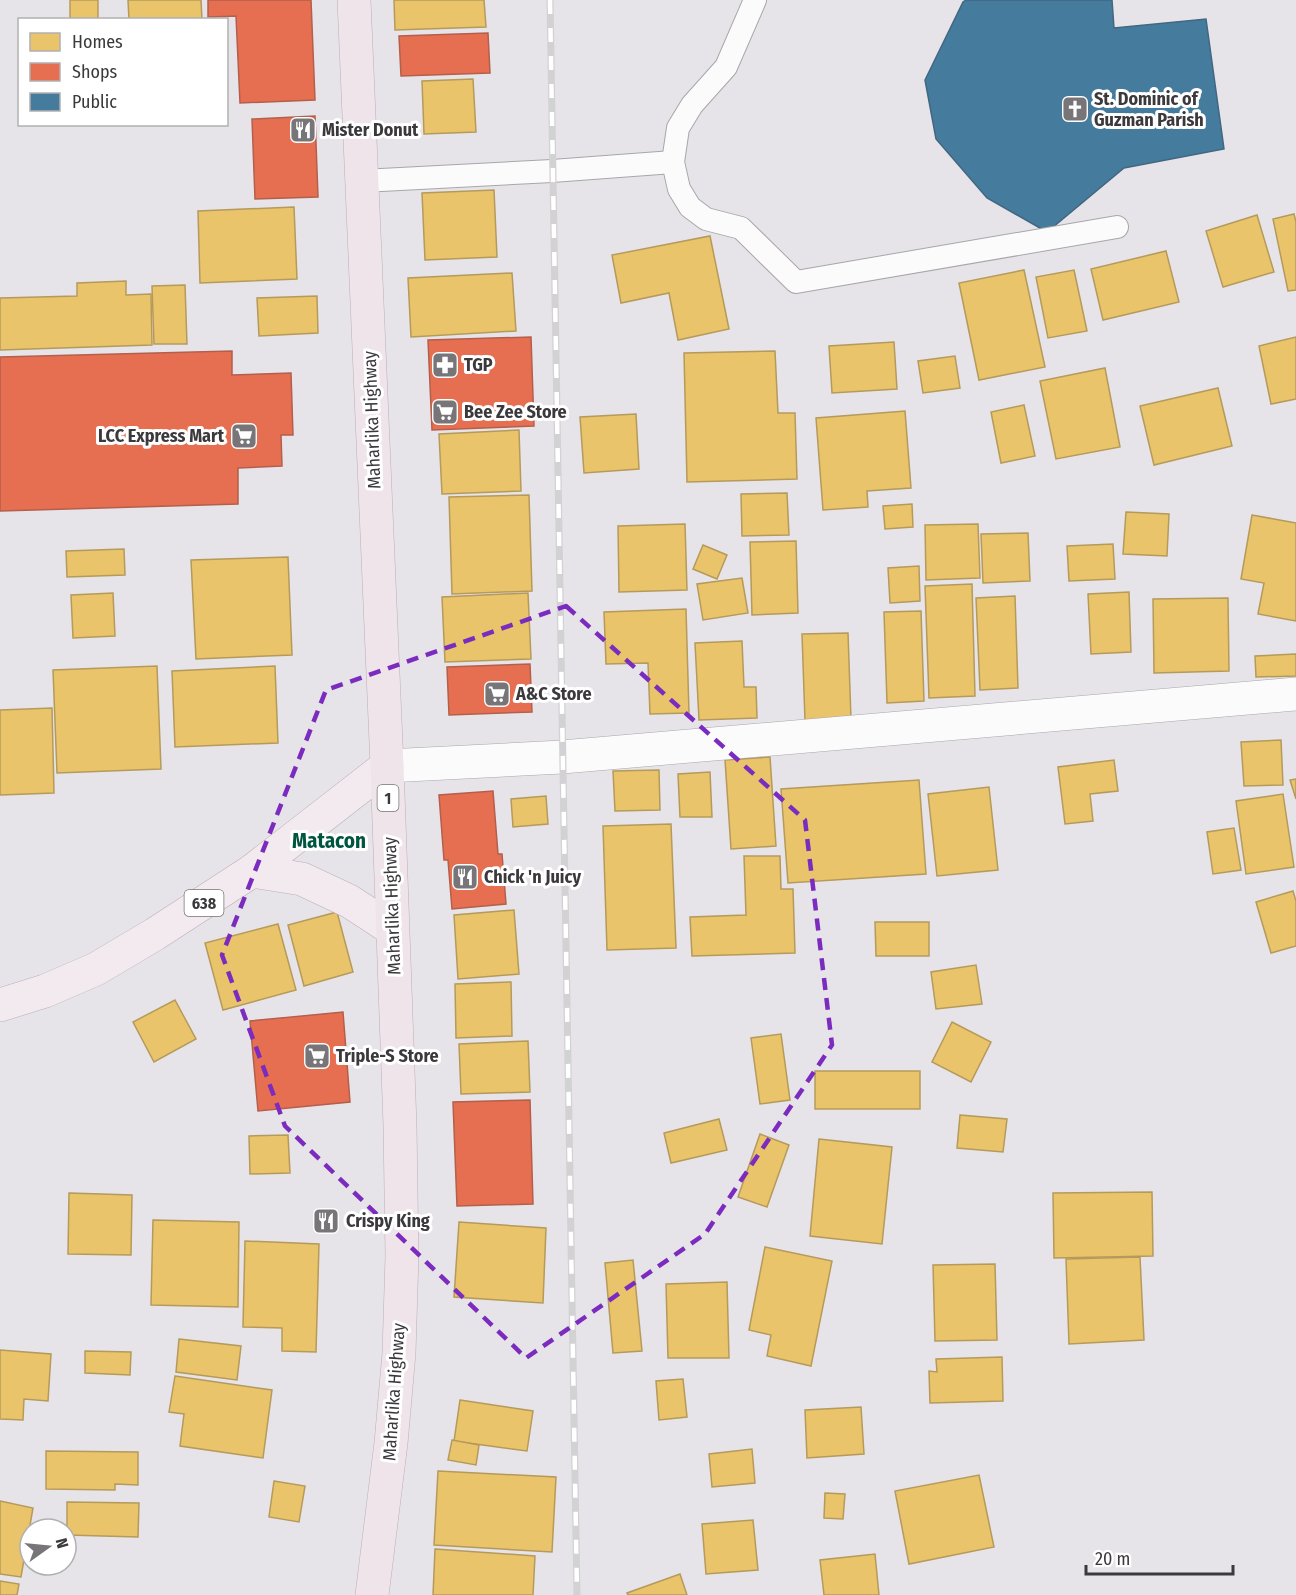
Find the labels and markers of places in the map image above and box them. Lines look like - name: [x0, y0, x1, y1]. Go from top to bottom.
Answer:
- place label: St. Dominic of Guzman Parish: [1094, 88, 1204, 131]
- church icon: St. Dominic of Guzman Parish: [1060, 94, 1090, 124]
- restaurant icon: Mister Donut: [288, 115, 318, 145]
- place label: Mister Donut: [322, 119, 419, 141]
- pharmacy icon: TGP: [430, 350, 460, 380]
- place label: TGP: [464, 354, 493, 376]
- supermarket icon: Bee Zee Store: [430, 397, 460, 427]
- place label: Bee Zee Store: [464, 401, 567, 423]
- supermarket icon: LCC Express Mart: [229, 421, 259, 451]
- place label: LCC Express Mart: [98, 425, 225, 447]
- supermarket icon: A&C Store: [482, 679, 512, 709]
- place label: A&C Store: [515, 683, 592, 705]
- restaurant icon: Chick 'n Juicy: [450, 862, 480, 892]
- place label: Chick 'n Juicy: [484, 866, 581, 888]
- supermarket icon: Triple-S Store: [302, 1041, 332, 1071]
- place label: Triple-S Store: [336, 1045, 439, 1067]
- restaurant icon: Crispy King: [311, 1206, 341, 1236]
- place label: Crispy King: [346, 1210, 430, 1232]

